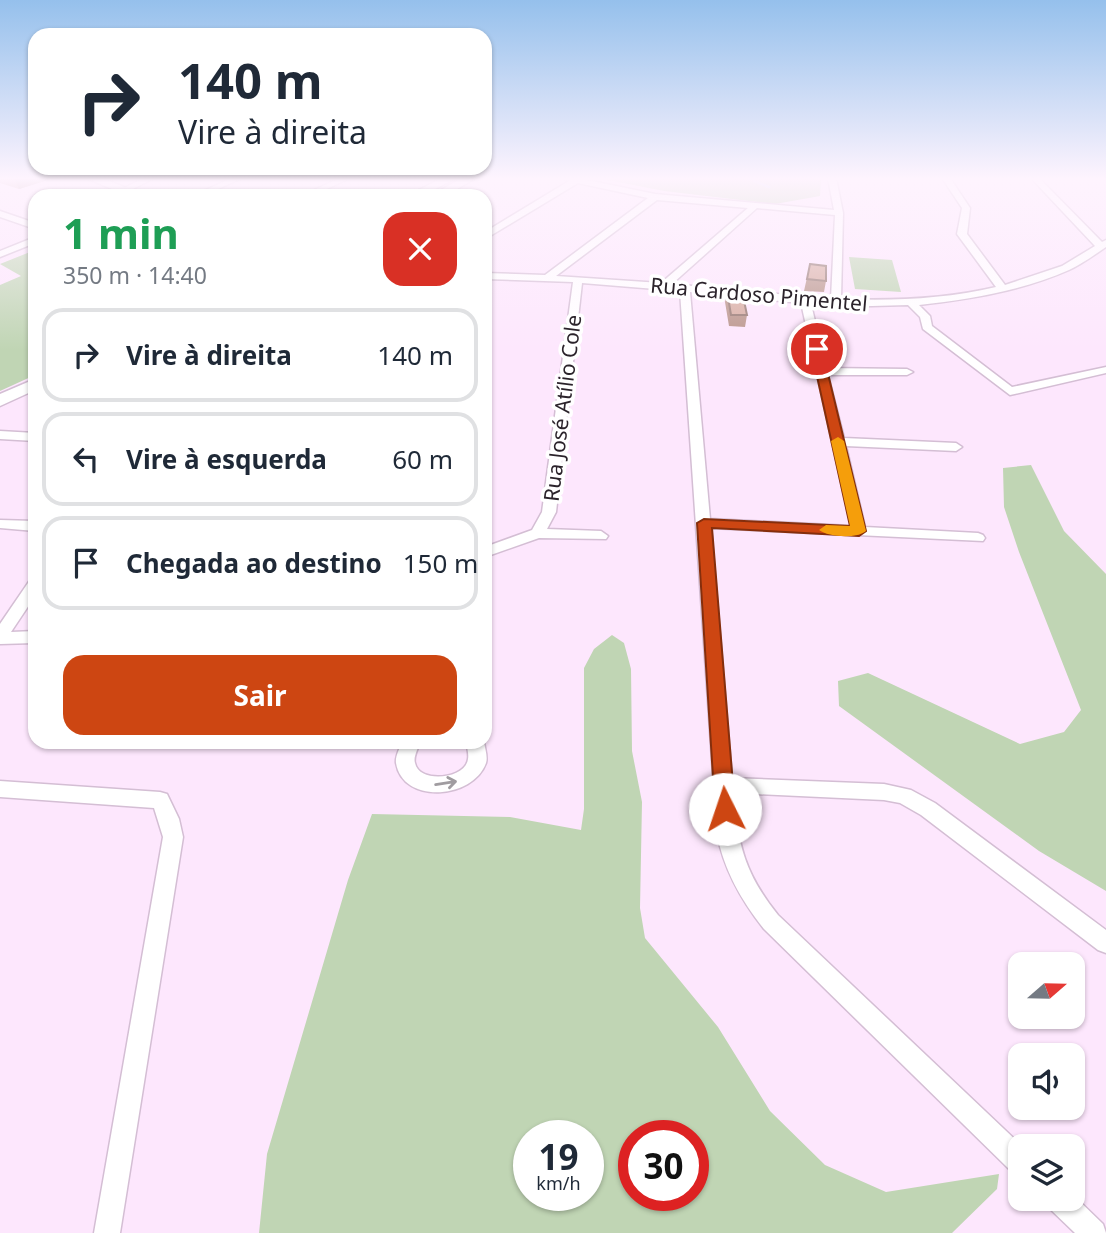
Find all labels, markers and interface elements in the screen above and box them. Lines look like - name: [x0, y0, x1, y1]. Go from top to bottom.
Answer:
- text: 140 m: [178, 47, 323, 113]
- icon: right: [63, 56, 154, 147]
- text: Vire à direita: [178, 110, 367, 153]
- text: 1 min: [63, 204, 179, 261]
- button: close: [383, 212, 457, 286]
- text: 350 m · 14:40: [63, 259, 207, 291]
- street label: Rua Cardoso Pimentel: [649, 271, 869, 317]
- street label: Rua José Atílio Cole: [537, 313, 587, 503]
- pin: [787, 319, 847, 379]
- icon: arrive: [798, 330, 836, 368]
- icon: right: [67, 336, 105, 374]
- text: Vire à direita: [126, 337, 292, 373]
- text: 140 m: [377, 337, 453, 373]
- icon: left: [67, 440, 105, 478]
- text: Vire à esquerda: [126, 441, 327, 477]
- text: 60 m: [392, 441, 453, 477]
- icon: arrive: [67, 544, 105, 582]
- text: Chegada ao destino: [126, 545, 382, 581]
- text: 150 m: [403, 545, 478, 581]
- button: Sair: [63, 655, 457, 735]
- position arrow: [688, 772, 762, 846]
- one-way arrow: [434, 776, 457, 789]
- north arrow: [1008, 952, 1085, 1029]
- map controls: [1008, 952, 1085, 1211]
- button: sound: [1008, 1043, 1085, 1120]
- speed limit sign: 30: [618, 1120, 709, 1211]
- text: 19: [538, 1133, 579, 1180]
- button: layers: [1008, 1134, 1085, 1211]
- text: km/h: [536, 1171, 581, 1195]

